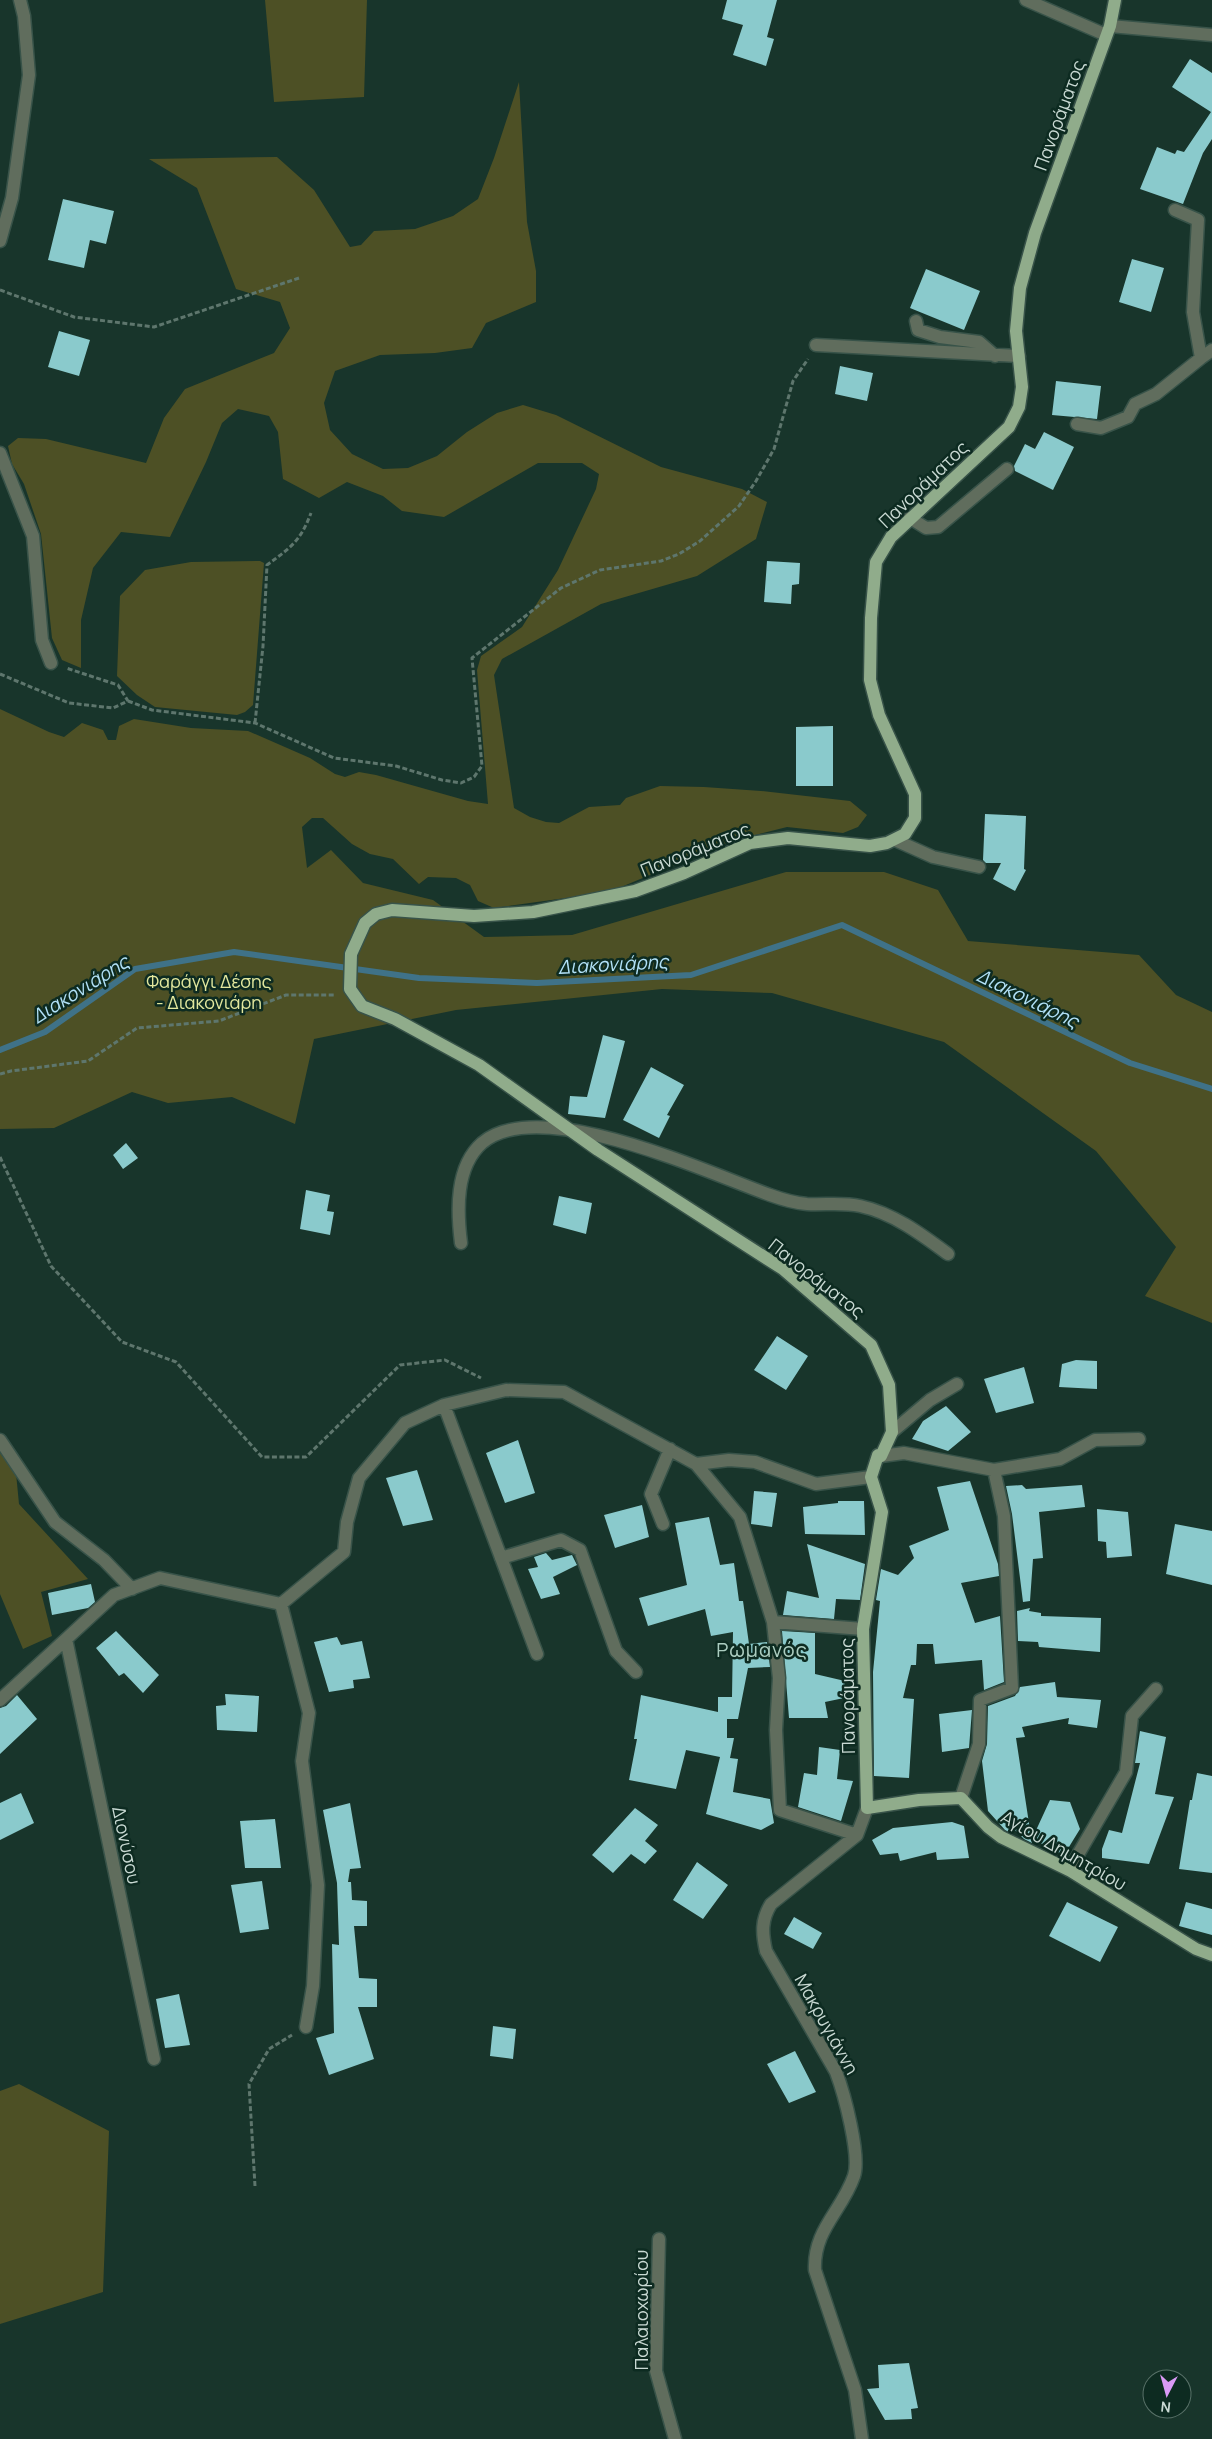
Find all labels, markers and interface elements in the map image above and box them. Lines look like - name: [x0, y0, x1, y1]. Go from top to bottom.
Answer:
- street label: Πανοράματος: [1028, 56, 1090, 174]
- street label: Πανοράματος: [873, 435, 973, 533]
- street label: Πανοράματος: [637, 816, 753, 882]
- water label: Διακονιάρης: [26, 948, 135, 1029]
- water label: Διακονιάρης: [557, 948, 670, 980]
- water label: Διακονιάρης: [973, 962, 1085, 1035]
- park label: Φαράγγι Δέσης - Διακονιάρη: [146, 969, 272, 1014]
- street label: Πανοράματος: [764, 1233, 870, 1323]
- district label: Ρωμανός: [716, 1636, 808, 1663]
- street label: Πανοράματος: [834, 1638, 860, 1754]
- street label: Διονύσου: [107, 1804, 147, 1886]
- street label: Αγίου Δημητρίου: [997, 1804, 1131, 1896]
- street label: Μακρυγιάννη: [790, 1970, 864, 2078]
- street label: Παλαιοχωρίου: [629, 2250, 653, 2370]
- north arrow: [1142, 2369, 1192, 2419]
- text: N: [1160, 2397, 1172, 2417]

